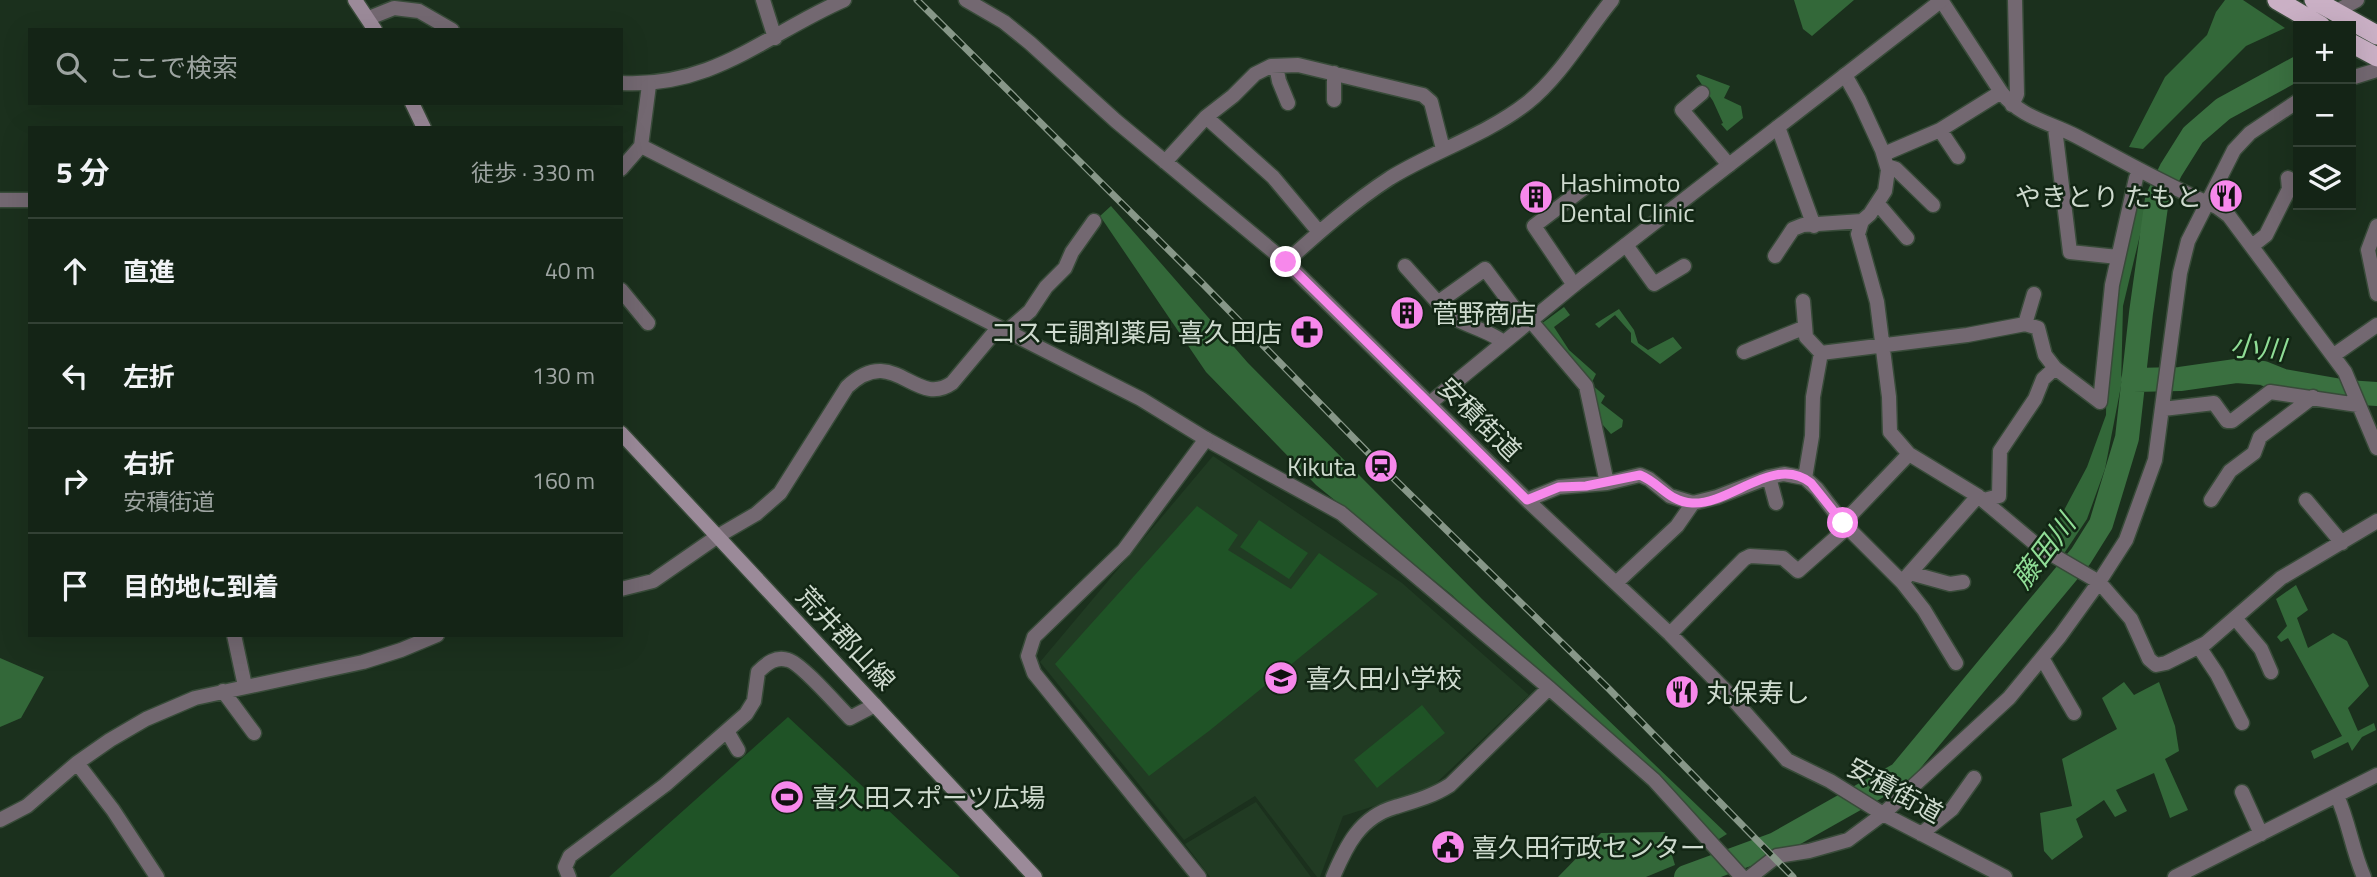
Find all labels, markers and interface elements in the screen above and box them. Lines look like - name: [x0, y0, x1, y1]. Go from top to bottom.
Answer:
- map controls: [2293, 21, 2356, 210]
- button: +: [2293, 21, 2356, 84]
- search box: [28, 28, 623, 105]
- icon: search: [52, 48, 90, 86]
- text: ここで検索: [108, 48, 238, 87]
- button: −: [2293, 84, 2356, 147]
- button: layers: [2293, 147, 2356, 210]
- text: 5 分: [56, 149, 109, 195]
- text: 徒歩 · 330 m: [471, 155, 595, 190]
- place label: Hashimoto Dental Clinic: [1560, 163, 1695, 232]
- place label: やきとり たもと: [2015, 177, 2202, 216]
- restaurant icon: やきとり たもと: [2207, 177, 2245, 215]
- building icon: Hashimoto Dental Clinic: [1517, 178, 1555, 216]
- route end: [1270, 246, 1301, 277]
- icon: ahead: [56, 252, 94, 290]
- text: 直進: [123, 252, 175, 291]
- text: 40 m: [545, 253, 595, 288]
- building icon: 菅野商店: [1388, 294, 1426, 332]
- place label: 菅野商店: [1432, 294, 1536, 333]
- place label: コスモ調剤薬局 喜久田店: [990, 313, 1282, 352]
- pharmacy icon: コスモ調剤薬局 喜久田店: [1288, 313, 1326, 351]
- water label: 小川: [2228, 323, 2291, 371]
- icon: left: [56, 357, 94, 395]
- text: 左折: [123, 357, 175, 396]
- text: 130 m: [532, 358, 595, 393]
- street label: 安積街道: [1429, 368, 1531, 470]
- text: 右折: [123, 444, 175, 483]
- place label: Kikuta: [1287, 447, 1356, 486]
- station icon: Kikuta: [1362, 447, 1400, 485]
- icon: right: [56, 462, 94, 500]
- text: 160 m: [532, 463, 595, 498]
- text: 安積街道: [123, 484, 215, 519]
- water label: 藤田川: [2001, 502, 2087, 597]
- route start: [1827, 507, 1858, 538]
- icon: arrive: [56, 567, 94, 605]
- text: 目的地に到着: [123, 567, 279, 606]
- street label: 荒井郡山線: [787, 577, 905, 699]
- school or university icon: 喜久田小学校: [1262, 659, 1300, 697]
- place label: 喜久田小学校: [1306, 659, 1462, 698]
- restaurant icon: 丸保寿し: [1663, 673, 1701, 711]
- place label: 丸保寿し: [1706, 673, 1810, 712]
- street label: 安積街道: [1840, 748, 1950, 832]
- sports icon: 喜久田スポーツ広場: [768, 778, 806, 816]
- place label: 喜久田スポーツ広場: [812, 778, 1045, 817]
- public building icon: 喜久田行政センター: [1429, 828, 1467, 866]
- place label: 喜久田行政センター: [1472, 828, 1706, 867]

